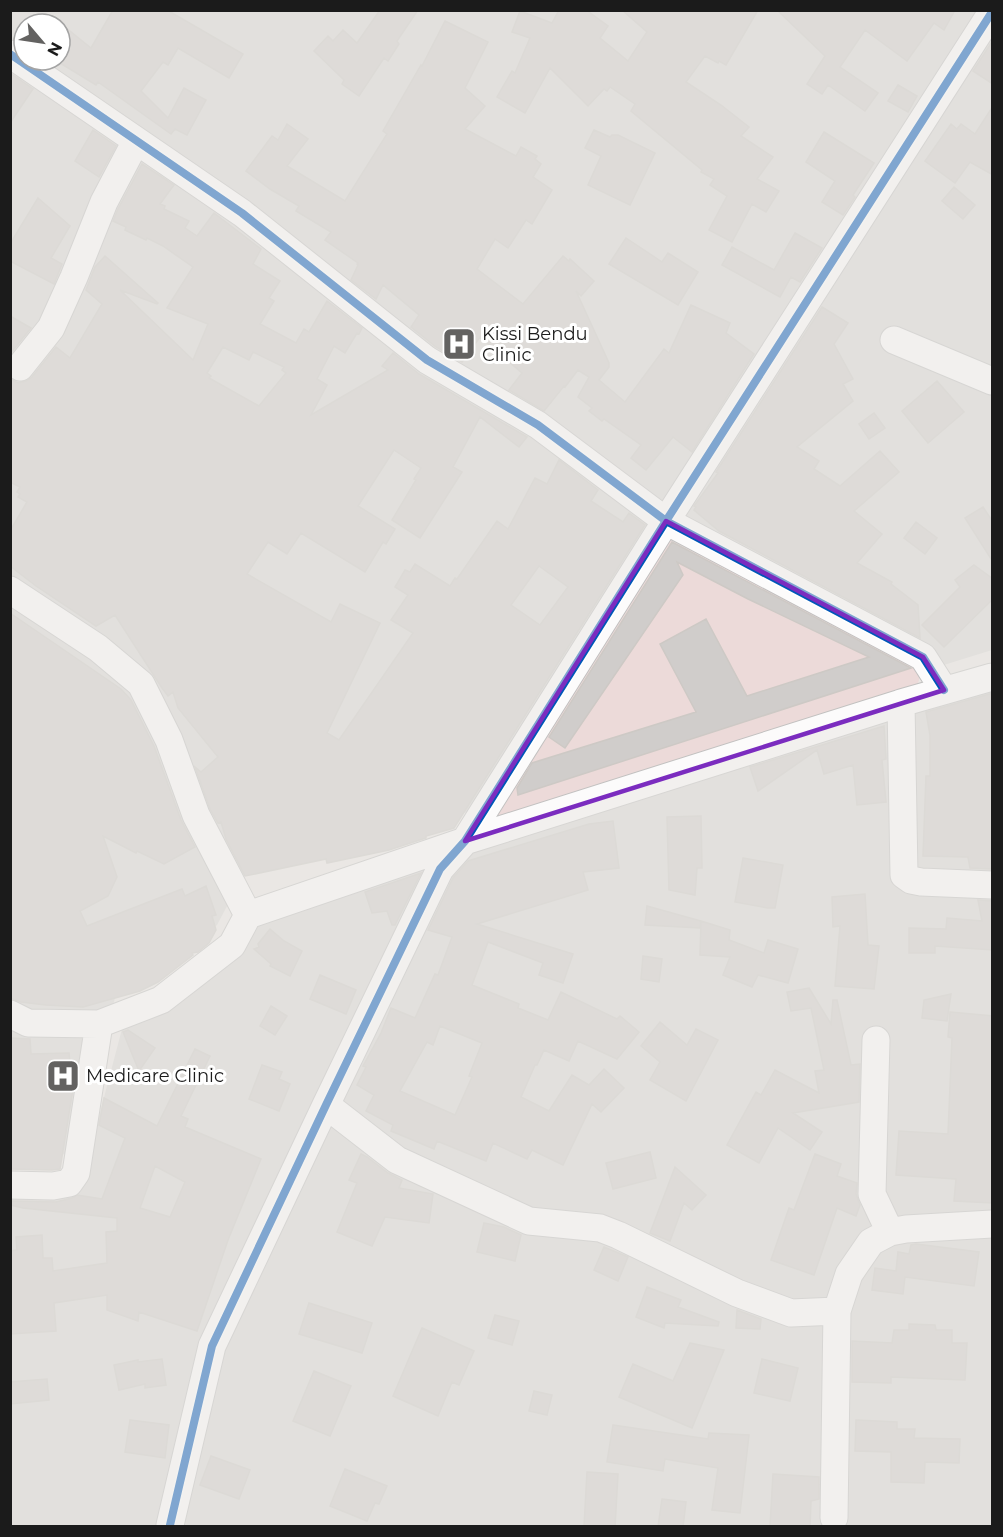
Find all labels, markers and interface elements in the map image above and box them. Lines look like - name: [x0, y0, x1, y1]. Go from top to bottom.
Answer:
- north arrow: [12, 12, 72, 72]
- text: N: [43, 39, 66, 59]
- place label: Kissi Bendu Clinic: [482, 323, 588, 366]
- hospital icon: Kissi Bendu Clinic: [441, 326, 477, 362]
- hospital icon: Medicare Clinic: [45, 1058, 81, 1094]
- place label: Medicare Clinic: [86, 1065, 224, 1087]

